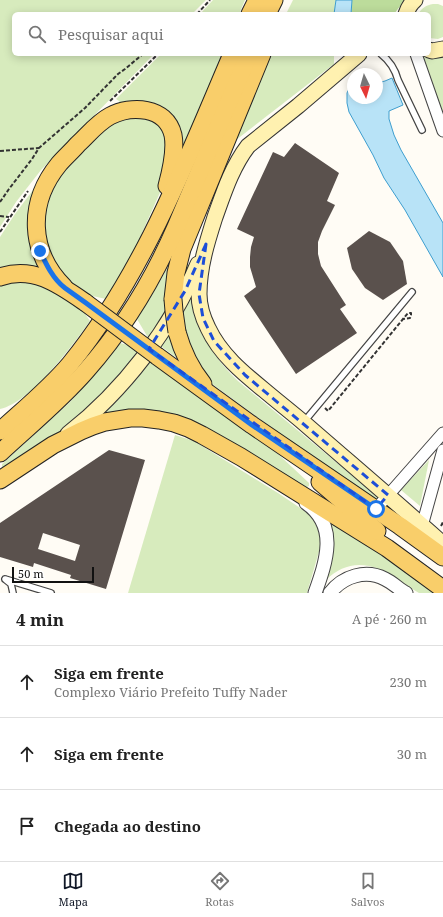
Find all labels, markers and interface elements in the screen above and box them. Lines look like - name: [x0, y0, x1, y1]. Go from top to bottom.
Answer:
- search box: [12, 12, 431, 56]
- icon: search: [26, 23, 48, 45]
- text: Pesquisar aqui: [58, 24, 164, 44]
- north arrow: [347, 68, 383, 104]
- route end: [31, 242, 49, 260]
- route start: [367, 500, 385, 518]
- scale bar: [12, 565, 94, 584]
- text: 50 m: [18, 566, 44, 581]
- text: 4 min: [16, 608, 64, 631]
- text: A pé · 260 m: [352, 610, 427, 628]
- text: Siga em frente: [54, 663, 164, 683]
- icon: ahead: [16, 671, 38, 693]
- text: 230 m: [390, 673, 427, 691]
- text: Complexo Viário Prefeito Tuffy Nader: [54, 683, 287, 701]
- icon: ahead: [16, 743, 38, 765]
- text: Siga em frente: [54, 744, 164, 764]
- text: 30 m: [397, 745, 427, 763]
- icon: arrive: [16, 815, 38, 837]
- text: Chegada ao destino: [54, 816, 201, 836]
- tab: Mapa: [59, 870, 88, 909]
- tab: Rotas: [205, 870, 234, 909]
- tab: Salvos: [351, 870, 384, 909]

